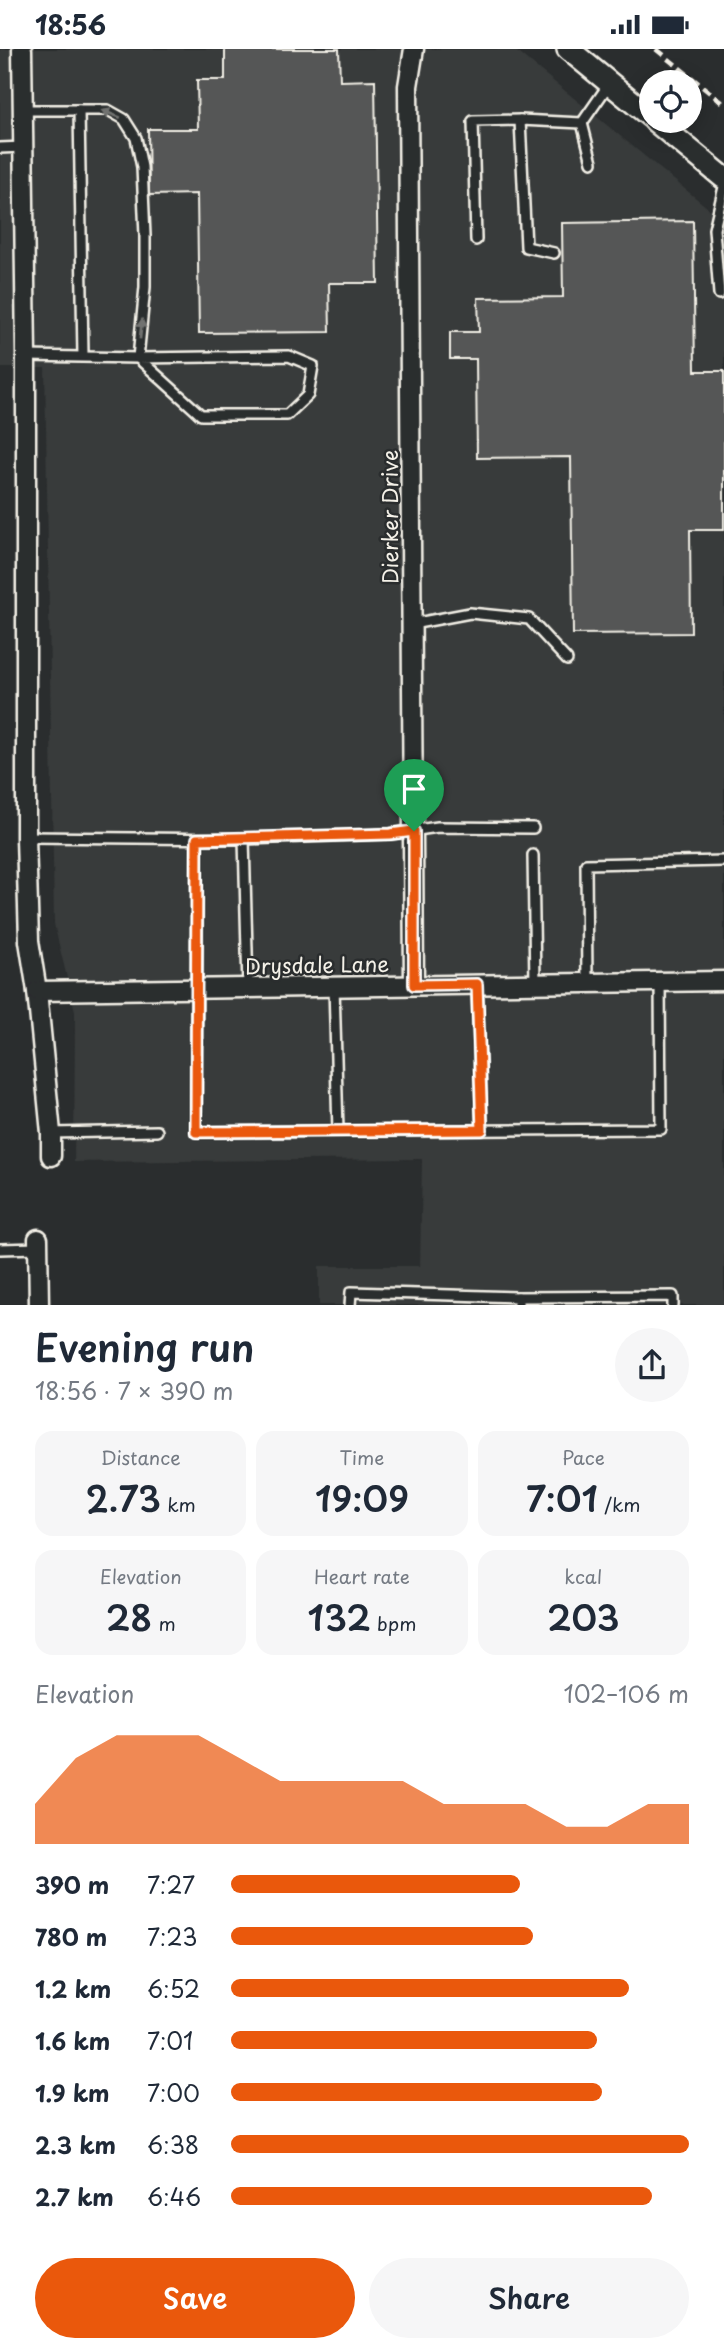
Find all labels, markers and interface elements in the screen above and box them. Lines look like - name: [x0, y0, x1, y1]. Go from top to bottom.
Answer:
- text: 18:56: [35, 5, 106, 44]
- map controls: [639, 70, 702, 133]
- button: locate: [639, 70, 702, 133]
- one-way arrow: [101, 109, 122, 120]
- one-way arrow: [136, 317, 147, 339]
- street label: Dierker Drive: [373, 450, 405, 584]
- pin: [384, 759, 444, 831]
- icon: arrive: [395, 770, 433, 808]
- street label: Drysdale Lane: [245, 947, 389, 981]
- text: Evening run: [35, 1318, 254, 1375]
- button: share: [615, 1328, 689, 1402]
- text: 18:56 · 7 × 390 m: [35, 1373, 234, 1408]
- text: Distance: [101, 1443, 181, 1471]
- text: Time: [340, 1443, 384, 1471]
- text: Pace: [562, 1443, 605, 1471]
- text: 2.73: [85, 1471, 161, 1524]
- text: 19:09: [315, 1471, 409, 1524]
- text: 7:01: [526, 1471, 598, 1524]
- text: km: [161, 1490, 196, 1518]
- text: /km: [598, 1490, 641, 1518]
- text: Elevation: [100, 1562, 182, 1590]
- text: Heart rate: [314, 1562, 410, 1590]
- text: kcal: [564, 1562, 602, 1590]
- text: 28: [106, 1590, 152, 1643]
- text: 132: [308, 1590, 371, 1643]
- text: 203: [547, 1590, 620, 1643]
- text: m: [152, 1609, 176, 1637]
- text: bpm: [371, 1609, 416, 1637]
- text: Elevation: [35, 1676, 134, 1711]
- text: 102–106 m: [563, 1676, 689, 1711]
- text: 390 m: [35, 1867, 109, 1902]
- text: 7:27: [147, 1867, 195, 1902]
- text: 780 m: [35, 1919, 107, 1954]
- text: 7:23: [147, 1919, 197, 1954]
- text: 1.2 km: [35, 1971, 111, 2006]
- text: 6:52: [147, 1971, 200, 2006]
- text: 1.6 km: [35, 2023, 110, 2058]
- text: 7:01: [147, 2023, 193, 2058]
- text: 1.9 km: [35, 2075, 109, 2110]
- text: 7:00: [147, 2075, 200, 2110]
- text: 2.3 km: [35, 2127, 116, 2162]
- text: 6:38: [147, 2127, 199, 2162]
- text: 2.7 km: [35, 2179, 114, 2214]
- text: 6:46: [147, 2179, 201, 2214]
- button: Save: [35, 2258, 355, 2338]
- button: Share: [369, 2258, 689, 2338]

